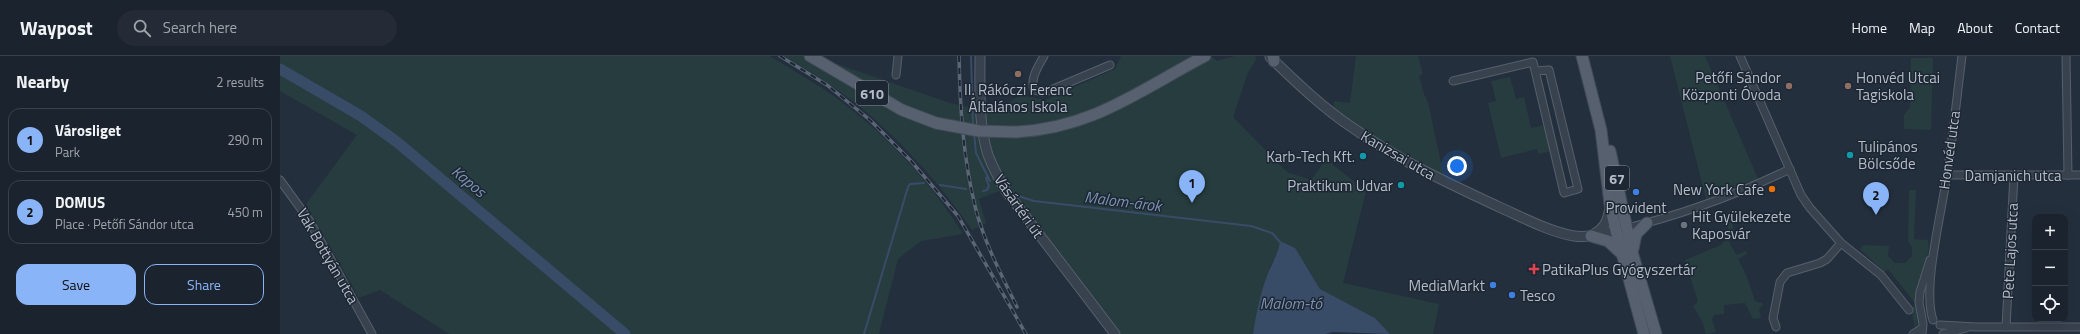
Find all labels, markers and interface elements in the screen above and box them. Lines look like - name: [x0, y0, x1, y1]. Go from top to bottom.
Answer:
- search box: [117, 10, 397, 46]
- text: Waypost: [20, 13, 93, 42]
- text: Search here: [163, 16, 237, 39]
- icon: search: [131, 17, 153, 39]
- text: Home: [1852, 17, 1887, 38]
- text: Map: [1909, 17, 1935, 38]
- text: About: [1957, 17, 1993, 38]
- text: Contact: [2015, 17, 2060, 38]
- place label: Petőfi Sándor Központi Óvoda: [1682, 66, 1781, 106]
- place label: Honvéd Utcai Tagiskola: [1856, 66, 1940, 106]
- text: Nearby: [16, 69, 69, 95]
- marker: II. Rákóczi Ferenc Általános Iskola: [1013, 69, 1023, 79]
- text: 2 results: [216, 72, 264, 92]
- place label: II. Rákóczi Ferenc Általános Iskola: [964, 78, 1072, 118]
- road number: 610: [856, 81, 888, 105]
- marker: Petőfi Sándor Központi Óvoda: [1784, 81, 1794, 91]
- marker: Honvéd Utcai Tagiskola: [1843, 81, 1853, 91]
- street label: Honvéd utca: [1932, 109, 1966, 191]
- text: Városliget: [55, 119, 121, 142]
- street label: Kanizsai utca: [1356, 124, 1440, 186]
- text: 1: [26, 130, 34, 150]
- text: 290 m: [227, 130, 263, 150]
- place label: Tulipános Bölcsőde: [1858, 135, 1918, 175]
- text: Park: [55, 142, 80, 162]
- place label: Karb-Tech Kft.: [1266, 145, 1355, 168]
- marker: Tulipános Bölcsőde: [1845, 150, 1855, 160]
- marker: Karb-Tech Kft.: [1358, 151, 1368, 161]
- your location: [1447, 156, 1467, 176]
- water label: Kapos: [446, 159, 492, 203]
- street label: Damjanich utca: [1964, 164, 2062, 187]
- road number: 67: [1605, 166, 1629, 190]
- street label: Vásártéri út: [989, 169, 1050, 243]
- pin: 1: [1179, 170, 1205, 203]
- place label: Praktikum Udvar: [1287, 174, 1393, 197]
- place label: New York Cafe: [1673, 178, 1764, 201]
- marker: Praktikum Udvar: [1396, 180, 1406, 190]
- pin: 2: [1863, 182, 1889, 215]
- water label: Malom-árok: [1083, 184, 1165, 218]
- marker: New York Cafe: [1767, 184, 1777, 194]
- marker: Provident: [1631, 187, 1641, 197]
- text: DOMUS: [55, 191, 105, 214]
- place label: Provident: [1605, 196, 1667, 219]
- text: 2: [26, 202, 34, 222]
- text: 450 m: [227, 202, 263, 222]
- street label: Pete Lajos utca: [1996, 202, 2024, 300]
- street label: Vak Bottyán utca: [291, 204, 365, 309]
- place label: Hit Gyülekezete Kaposvár: [1692, 205, 1791, 245]
- text: Place · Petőfi Sándor utca: [55, 214, 194, 234]
- map controls: [2032, 214, 2068, 322]
- button: +: [2032, 214, 2068, 250]
- marker: Hit Gyülekezete Kaposvár: [1679, 220, 1689, 230]
- button: −: [2032, 250, 2068, 286]
- place label: PatikaPlus Gyógyszertár: [1542, 258, 1696, 281]
- button: Save: [16, 264, 136, 305]
- button: Share: [144, 264, 264, 305]
- marker: PatikaPlus Gyógyszertár: [1529, 264, 1539, 274]
- place label: MediaMarkt: [1408, 274, 1486, 297]
- marker: MediaMarkt: [1488, 280, 1498, 290]
- place label: Tesco: [1520, 284, 1556, 307]
- button: locate: [2032, 286, 2068, 322]
- marker: Tesco: [1507, 290, 1517, 300]
- water label: Malom-tó: [1260, 291, 1323, 315]

